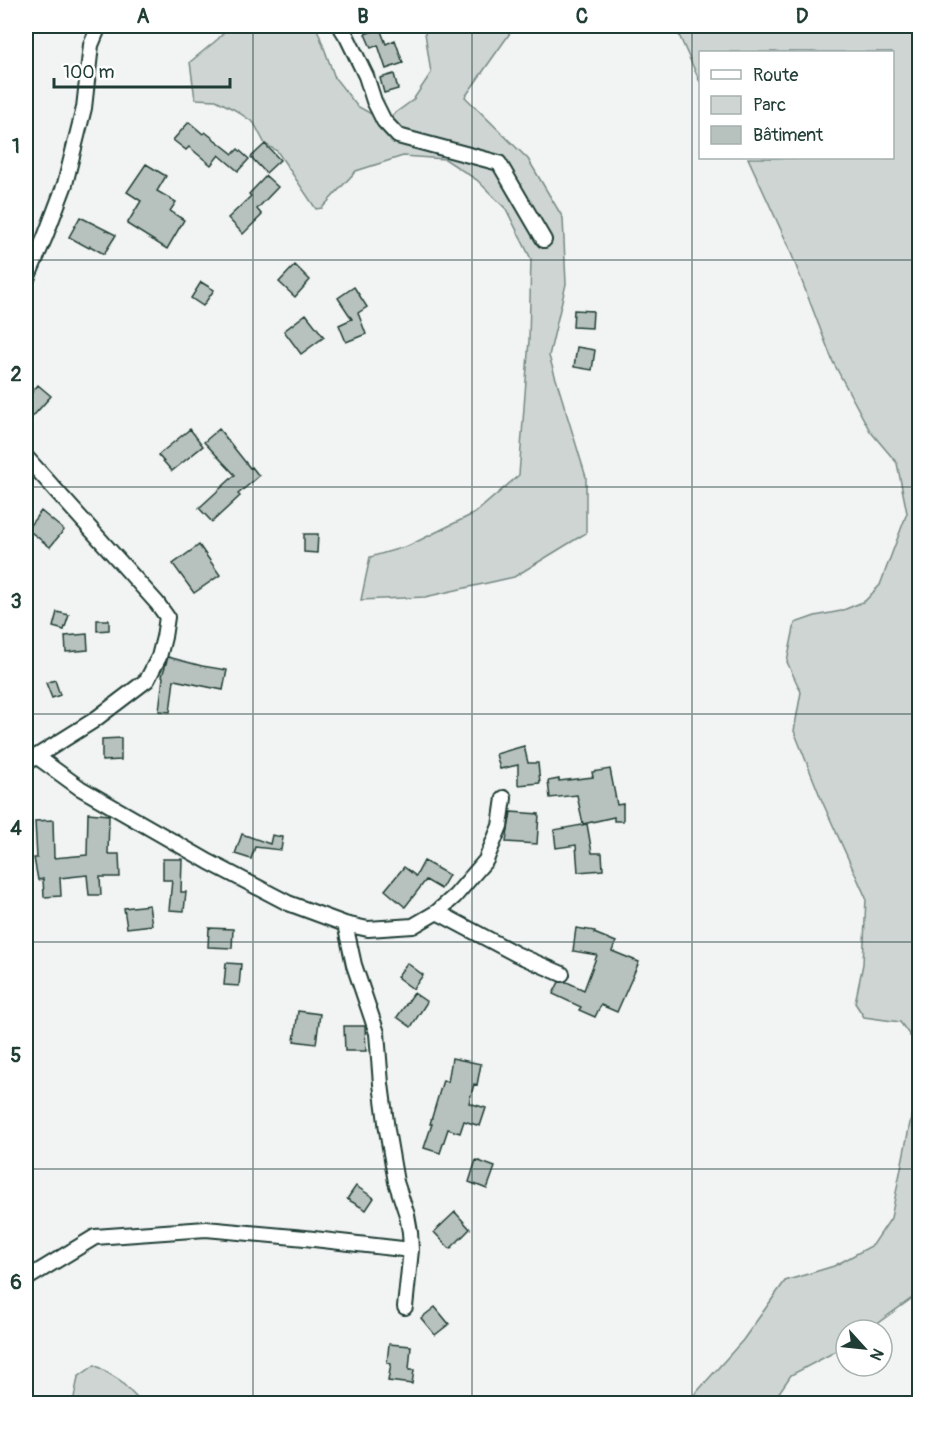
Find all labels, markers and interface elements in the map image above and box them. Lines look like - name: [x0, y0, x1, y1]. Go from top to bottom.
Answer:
- text: A: [137, 4, 150, 29]
- text: B: [357, 4, 369, 29]
- text: C: [576, 4, 588, 29]
- text: D: [796, 4, 809, 29]
- scale bar: [54, 51, 230, 89]
- legend: [699, 51, 894, 159]
- text: 100 m: [63, 61, 115, 84]
- text: Route: [753, 64, 798, 87]
- text: Parc: [753, 94, 786, 117]
- text: Bâtiment: [753, 124, 824, 147]
- text: 1: [12, 134, 20, 159]
- text: 2: [10, 362, 22, 387]
- text: 3: [10, 589, 22, 614]
- text: 4: [10, 816, 22, 841]
- text: 5: [11, 1043, 22, 1068]
- text: 6: [10, 1270, 22, 1295]
- north arrow: [834, 1318, 894, 1378]
- text: N: [865, 1345, 888, 1364]

